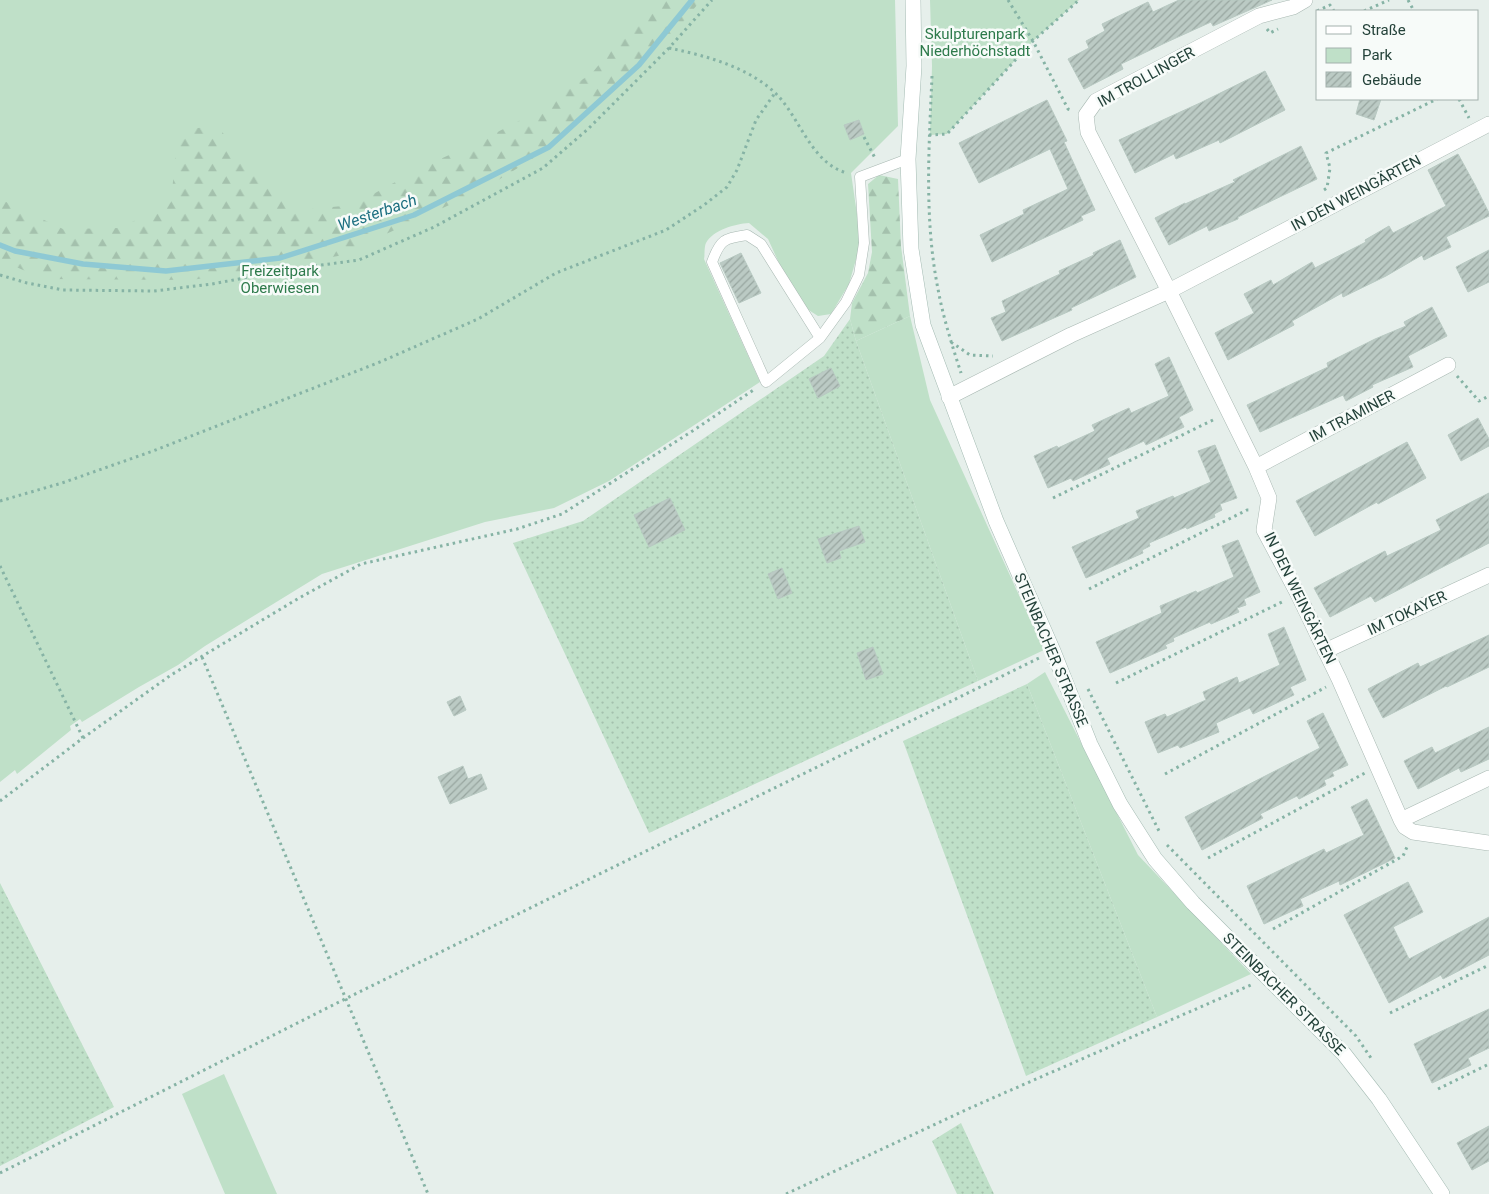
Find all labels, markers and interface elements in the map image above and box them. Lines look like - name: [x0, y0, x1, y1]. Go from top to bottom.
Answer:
- legend: [1316, 10, 1479, 100]
- text: Straße: [1362, 21, 1406, 39]
- park label: Skulpturenpark Niederhöchstadt: [920, 25, 1031, 60]
- street label: IM TROLLINGER: [1094, 43, 1198, 111]
- text: Park: [1362, 46, 1393, 64]
- text: Gebäude: [1362, 71, 1421, 89]
- street label: IN DEN WEINGÄRTEN: [1288, 151, 1424, 235]
- water label: Westerbach: [335, 190, 419, 235]
- park label: Freizeitpark Oberwiesen: [241, 262, 319, 297]
- street label: IM TRAMINER: [1306, 386, 1398, 446]
- street label: IN DEN WEINGÄRTEN: [1260, 529, 1340, 667]
- street label: STEINBACHER STRASSE: [1010, 570, 1092, 730]
- street label: IM TOKAYER: [1365, 587, 1449, 639]
- street label: STEINBACHER STRASSE: [1219, 929, 1349, 1059]

